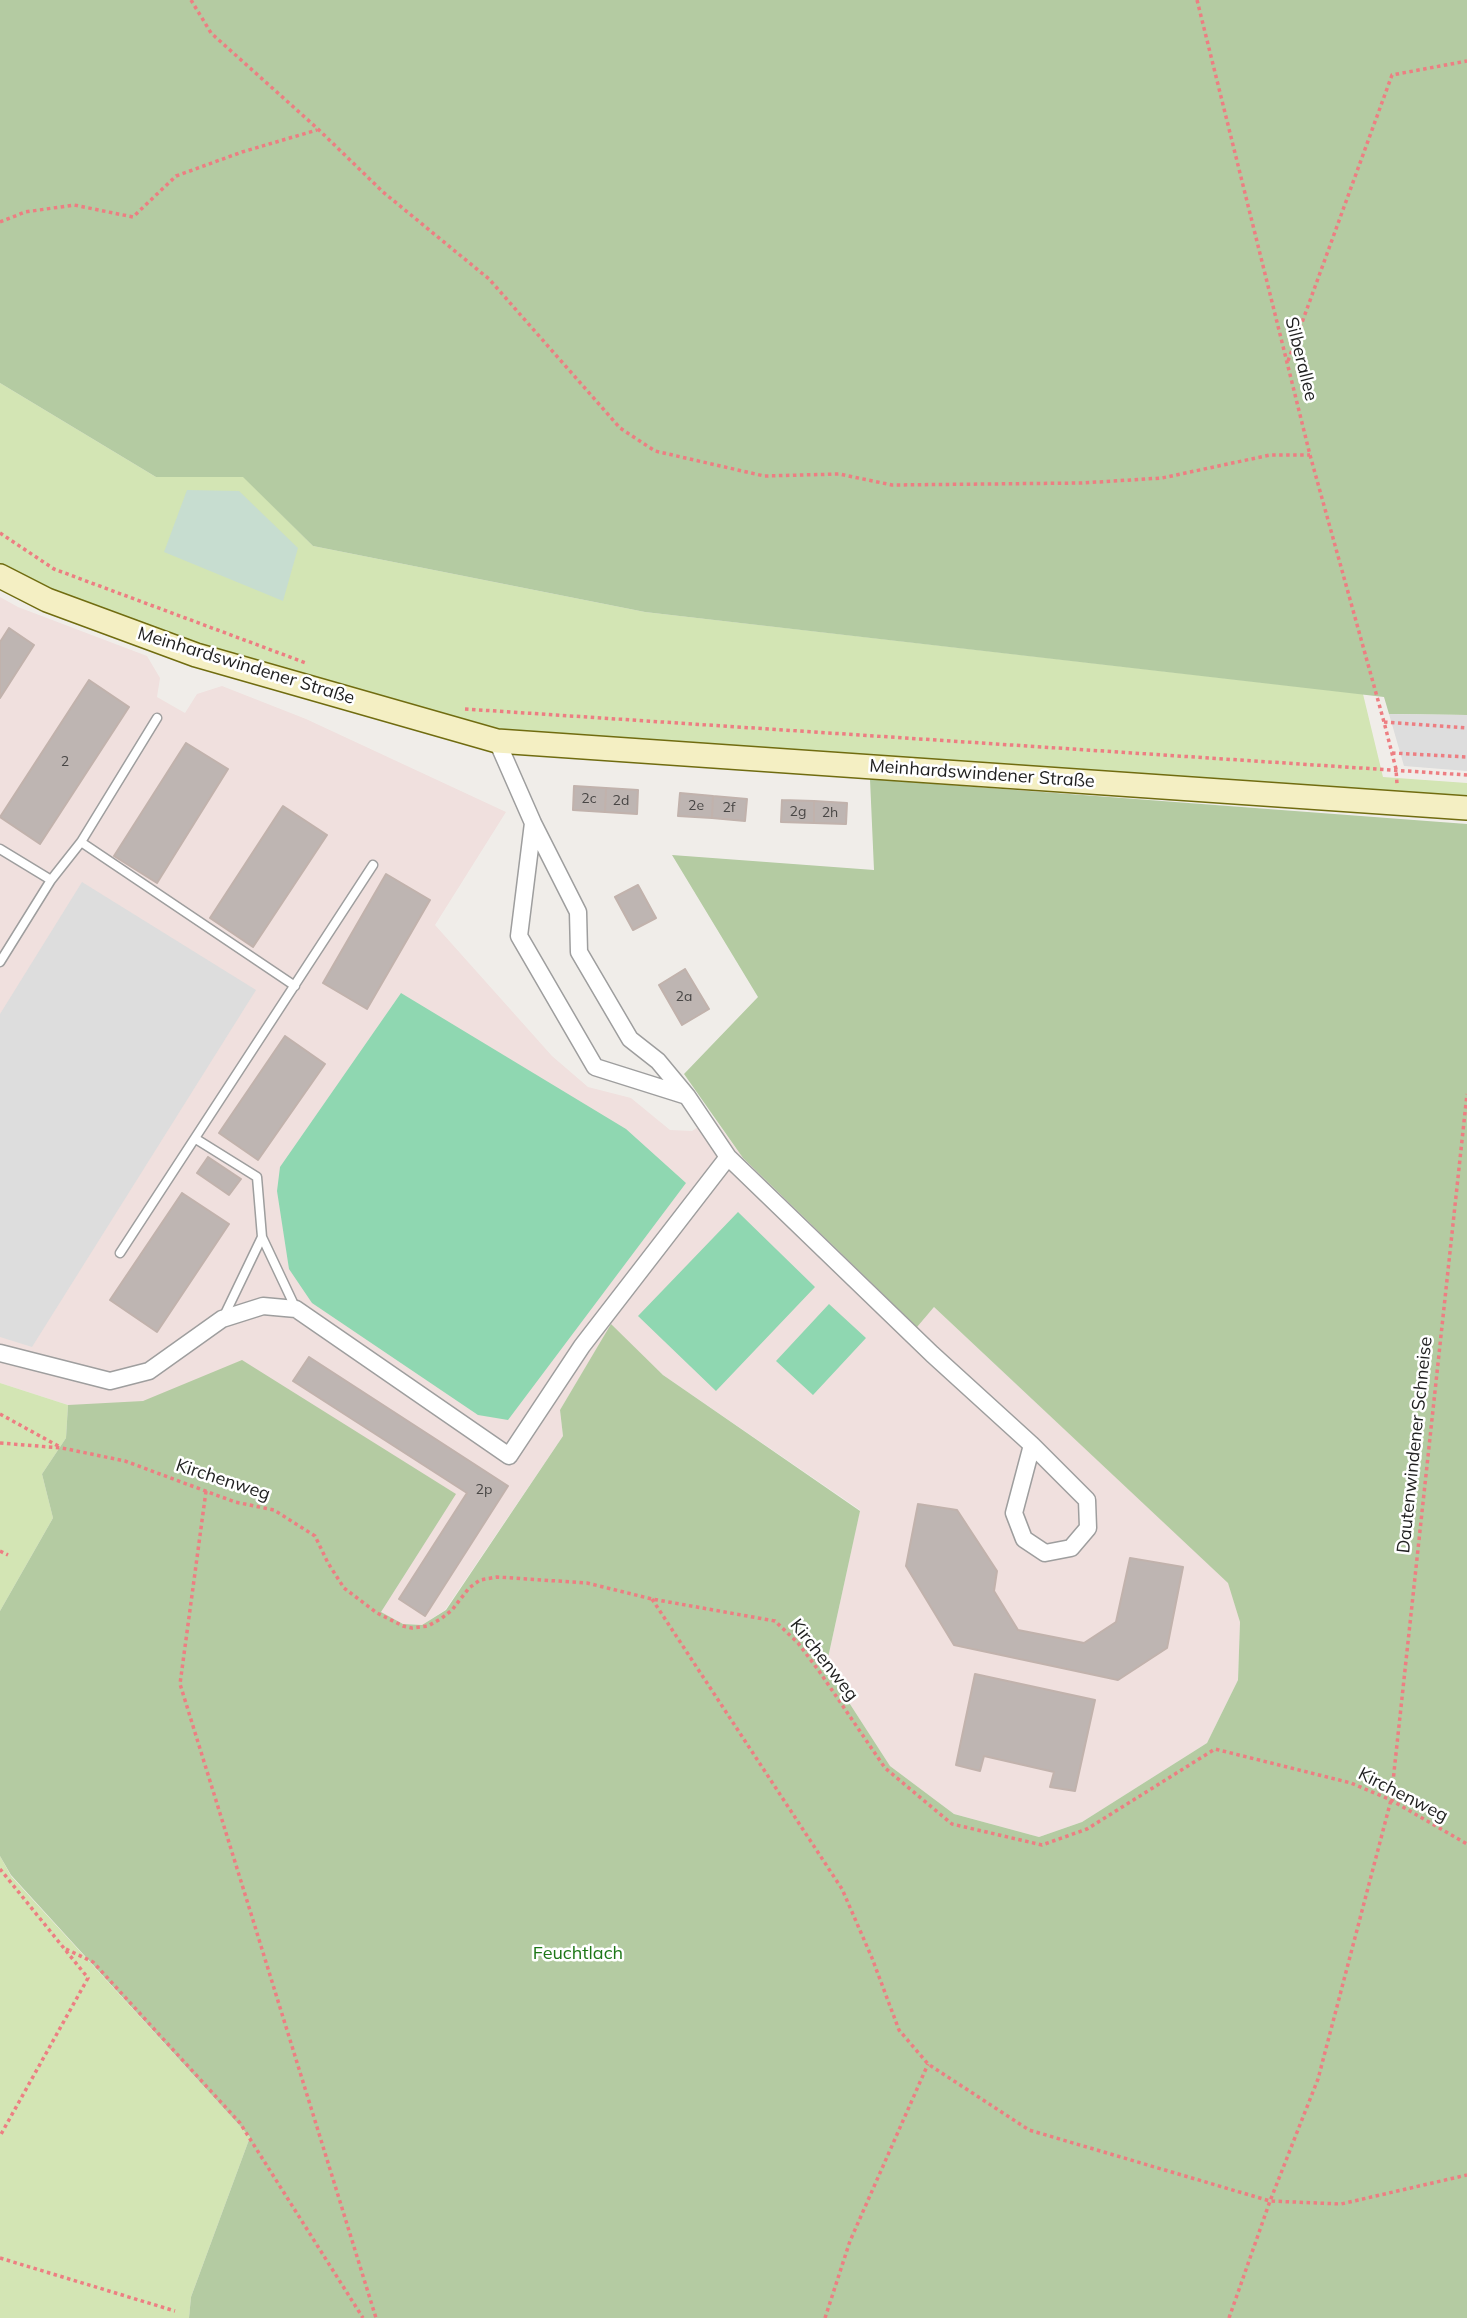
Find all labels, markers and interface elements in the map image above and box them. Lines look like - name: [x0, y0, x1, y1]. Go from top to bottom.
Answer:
- street label: Silberallee: [1280, 315, 1322, 403]
- street label: Meinhardswindener Straße: [135, 623, 357, 709]
- house number: 2: [61, 754, 69, 770]
- street label: Meinhardswindener Straße: [869, 755, 1095, 793]
- house number: 2c: [581, 791, 597, 807]
- house number: 2d: [613, 793, 629, 809]
- house number: 2e: [688, 798, 704, 814]
- house number: 2f: [722, 800, 736, 816]
- house number: 2g: [790, 804, 806, 820]
- house number: 2h: [822, 805, 838, 821]
- house number: 2a: [676, 989, 692, 1005]
- street label: Dautenwindener Schneise: [1393, 1336, 1437, 1554]
- street label: Kirchenweg: [173, 1455, 273, 1505]
- house number: 2p: [476, 1482, 492, 1498]
- street label: Kirchenweg: [785, 1615, 863, 1705]
- street label: Kirchenweg: [1354, 1763, 1452, 1827]
- park label: Feuchtlach: [533, 1943, 623, 1965]

